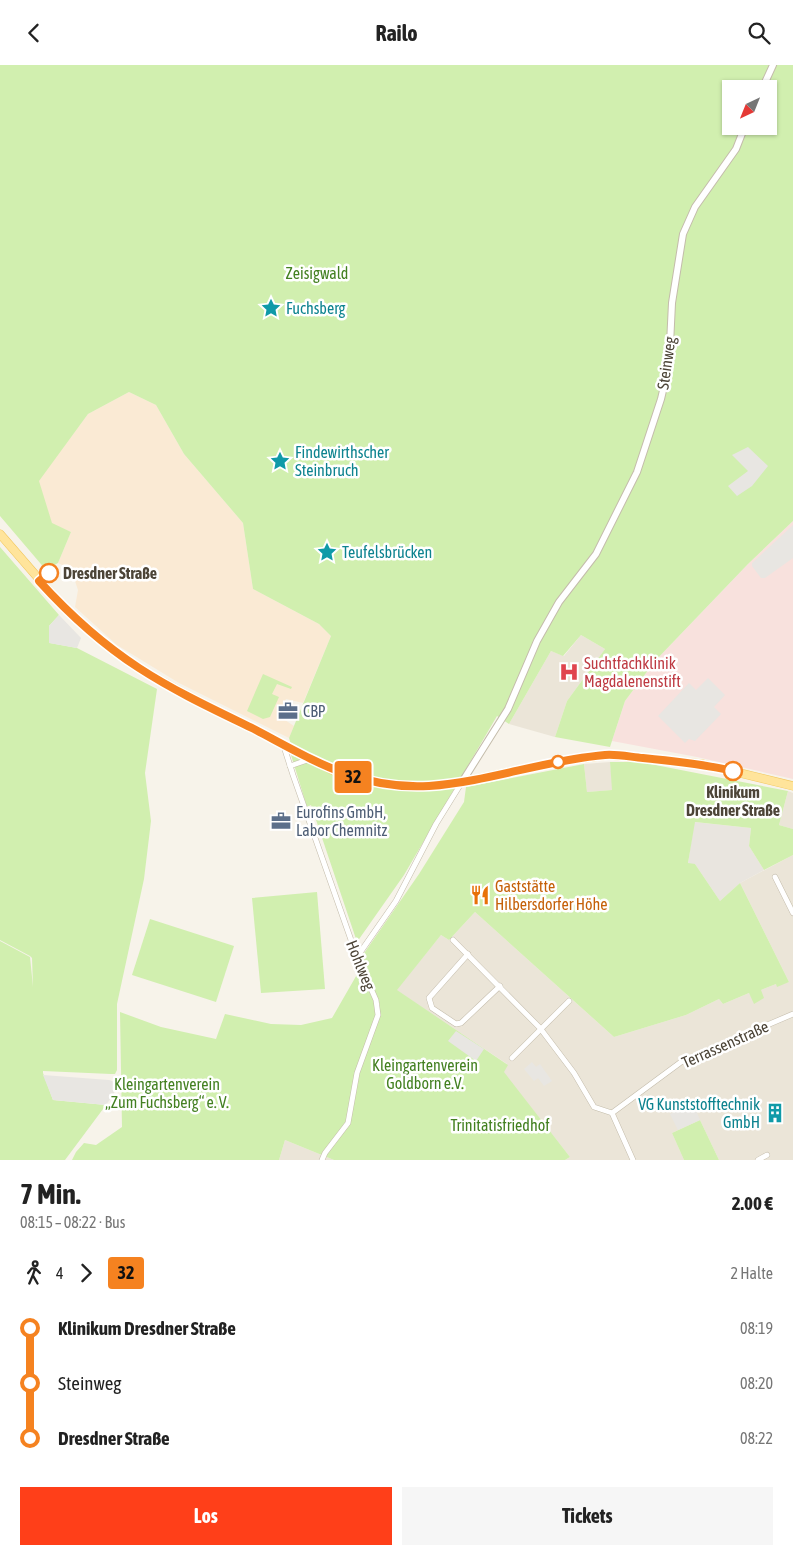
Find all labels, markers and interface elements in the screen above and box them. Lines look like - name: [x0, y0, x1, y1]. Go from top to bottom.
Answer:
- icon: back: [20, 19, 48, 47]
- icon: search: [745, 19, 773, 47]
- text: Railo: [375, 20, 418, 46]
- north arrow: [722, 80, 778, 135]
- map controls: [722, 80, 777, 135]
- park label: Zeisigwald: [286, 264, 348, 283]
- place icon: Fuchsberg: [260, 297, 282, 319]
- place label: Fuchsberg: [286, 299, 345, 318]
- street label: Steinweg: [653, 335, 680, 391]
- place label: Findewirthscher Steinbruch: [295, 443, 389, 479]
- place icon: Findewirthscher Steinbruch: [269, 450, 291, 472]
- place icon: Teufelsbrücken: [316, 541, 338, 563]
- place label: Teufelsbrücken: [342, 543, 432, 561]
- marker: Dresdner Straße: [39, 563, 59, 583]
- place label: Dresdner Straße: [63, 564, 157, 582]
- place label: Suchtfachklinik Magdalenenstift: [584, 654, 681, 691]
- hospital icon: Suchtfachklinik Magdalenenstift: [558, 661, 580, 683]
- office icon: CBP: [277, 700, 299, 722]
- place label: CBP: [303, 702, 326, 720]
- unlabelled marker: [551, 755, 565, 769]
- line badge: 32: [330, 761, 376, 793]
- marker: Klinikum Dresdner Straße: [723, 761, 743, 781]
- text: 32: [345, 766, 361, 787]
- place label: Klinikum Dresdner Straße: [686, 783, 780, 819]
- place label: Eurofins GmbH, Labor Chemnitz: [296, 803, 387, 839]
- office icon: Eurofins GmbH, Labor Chemnitz: [270, 810, 292, 832]
- place label: Gaststätte Hilbersdorfer Höhe: [495, 877, 608, 913]
- restaurant icon: Gaststätte Hilbersdorfer Höhe: [469, 884, 491, 906]
- street label: Hohlweg: [342, 937, 379, 993]
- street label: Terrassenstraße: [679, 1017, 771, 1071]
- park label: Kleingartenverein Goldborn e.V.: [372, 1056, 478, 1092]
- park label: Kleingartenverein „Zum Fuchsberg“ e. V.: [105, 1075, 229, 1112]
- place label: VG Kunststofftechnik GmbH: [638, 1095, 760, 1131]
- building icon: VG Kunststofftechnik GmbH: [764, 1102, 786, 1124]
- park label: Trinitatisfriedhof: [450, 1116, 550, 1134]
- text: 7 Min.: [20, 1178, 81, 1210]
- text: 2.00 €: [732, 1192, 773, 1214]
- text: 08:15 – 08:22 · Bus: [20, 1213, 125, 1231]
- icon: walk: [20, 1259, 48, 1287]
- icon: forward: [72, 1259, 100, 1287]
- text: 32: [118, 1262, 134, 1283]
- text: 4: [56, 1264, 64, 1282]
- text: 2 Halte: [731, 1264, 773, 1282]
- text: Klinikum Dresdner Straße: [58, 1317, 236, 1339]
- text: 08:19: [740, 1319, 773, 1337]
- text: Steinweg: [58, 1372, 121, 1394]
- text: 08:20: [740, 1374, 773, 1392]
- text: Dresdner Straße: [58, 1427, 170, 1449]
- text: 08:22: [740, 1429, 773, 1447]
- button: Los: [20, 1487, 392, 1545]
- button: Tickets: [402, 1487, 773, 1545]

